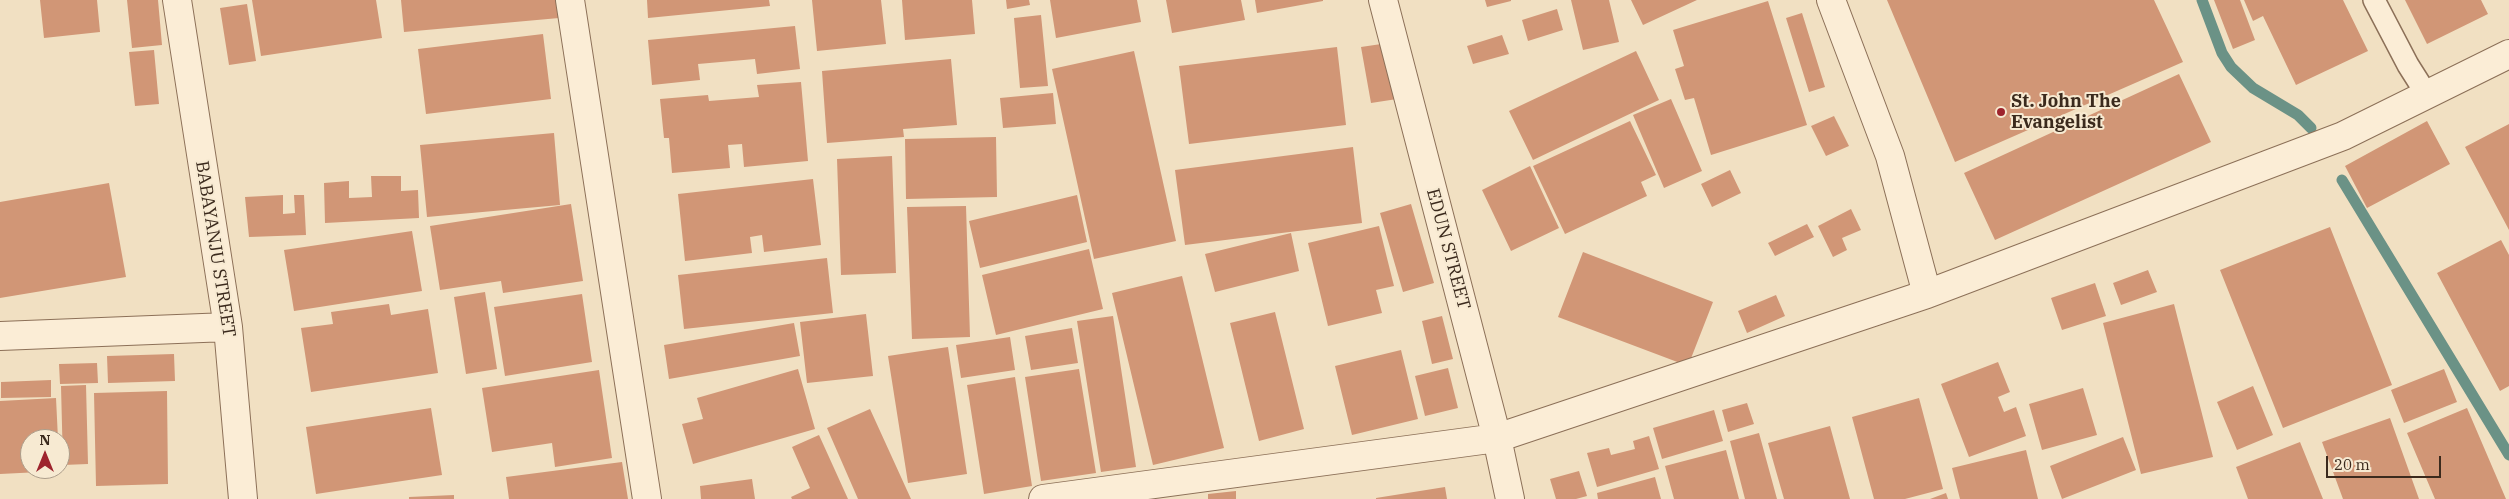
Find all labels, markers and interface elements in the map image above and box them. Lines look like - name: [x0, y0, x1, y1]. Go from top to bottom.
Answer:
- place label: St. John The Evangelist: [2011, 91, 2121, 134]
- marker: St. John The Evangelist: [1995, 106, 2007, 118]
- street label: BABAYANJU STREET: [190, 159, 240, 339]
- street label: EDUN STREET: [1421, 186, 1475, 312]
- north arrow: [20, 429, 70, 479]
- text: N: [39, 431, 51, 449]
- scale bar: [2329, 446, 2444, 478]
- text: 20 m: [2334, 455, 2370, 474]

